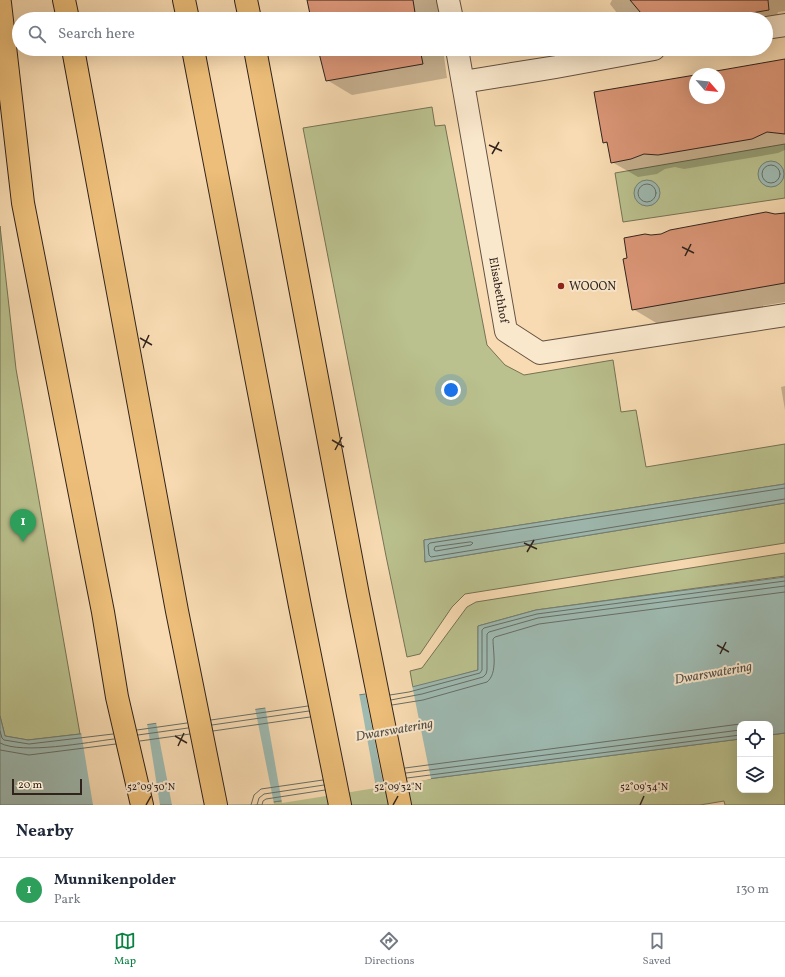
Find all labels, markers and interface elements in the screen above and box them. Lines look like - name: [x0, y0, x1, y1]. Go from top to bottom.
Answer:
- search box: [12, 12, 773, 56]
- icon: search: [26, 23, 48, 45]
- text: Search here: [58, 24, 135, 45]
- north arrow: [689, 68, 725, 104]
- street label: Elisabethhof: [484, 256, 512, 326]
- place label: WOOON: [569, 279, 616, 295]
- marker: WOOON: [556, 281, 566, 291]
- your location: [441, 380, 461, 400]
- pin: 1: [10, 509, 36, 542]
- water label: Dwarswatering: [673, 658, 754, 690]
- water label: Dwarswatering: [354, 715, 435, 747]
- map controls: [737, 721, 773, 793]
- button: locate: [737, 721, 773, 757]
- button: layers: [737, 757, 773, 793]
- scale bar: [12, 777, 82, 796]
- text: 20 m: [18, 778, 42, 793]
- text: 52°09'30"N: [127, 780, 176, 794]
- text: 52°09'32"N: [374, 780, 422, 794]
- text: 52°09'34"N: [620, 780, 669, 794]
- text: Nearby: [16, 820, 74, 843]
- text: Munnikenpolder: [54, 870, 176, 891]
- text: 1: [26, 881, 32, 899]
- text: 130 m: [736, 881, 769, 899]
- text: Park: [54, 891, 81, 909]
- tab: Map: [114, 930, 136, 969]
- tab: Directions: [364, 930, 415, 969]
- tab: Saved: [643, 930, 671, 969]

